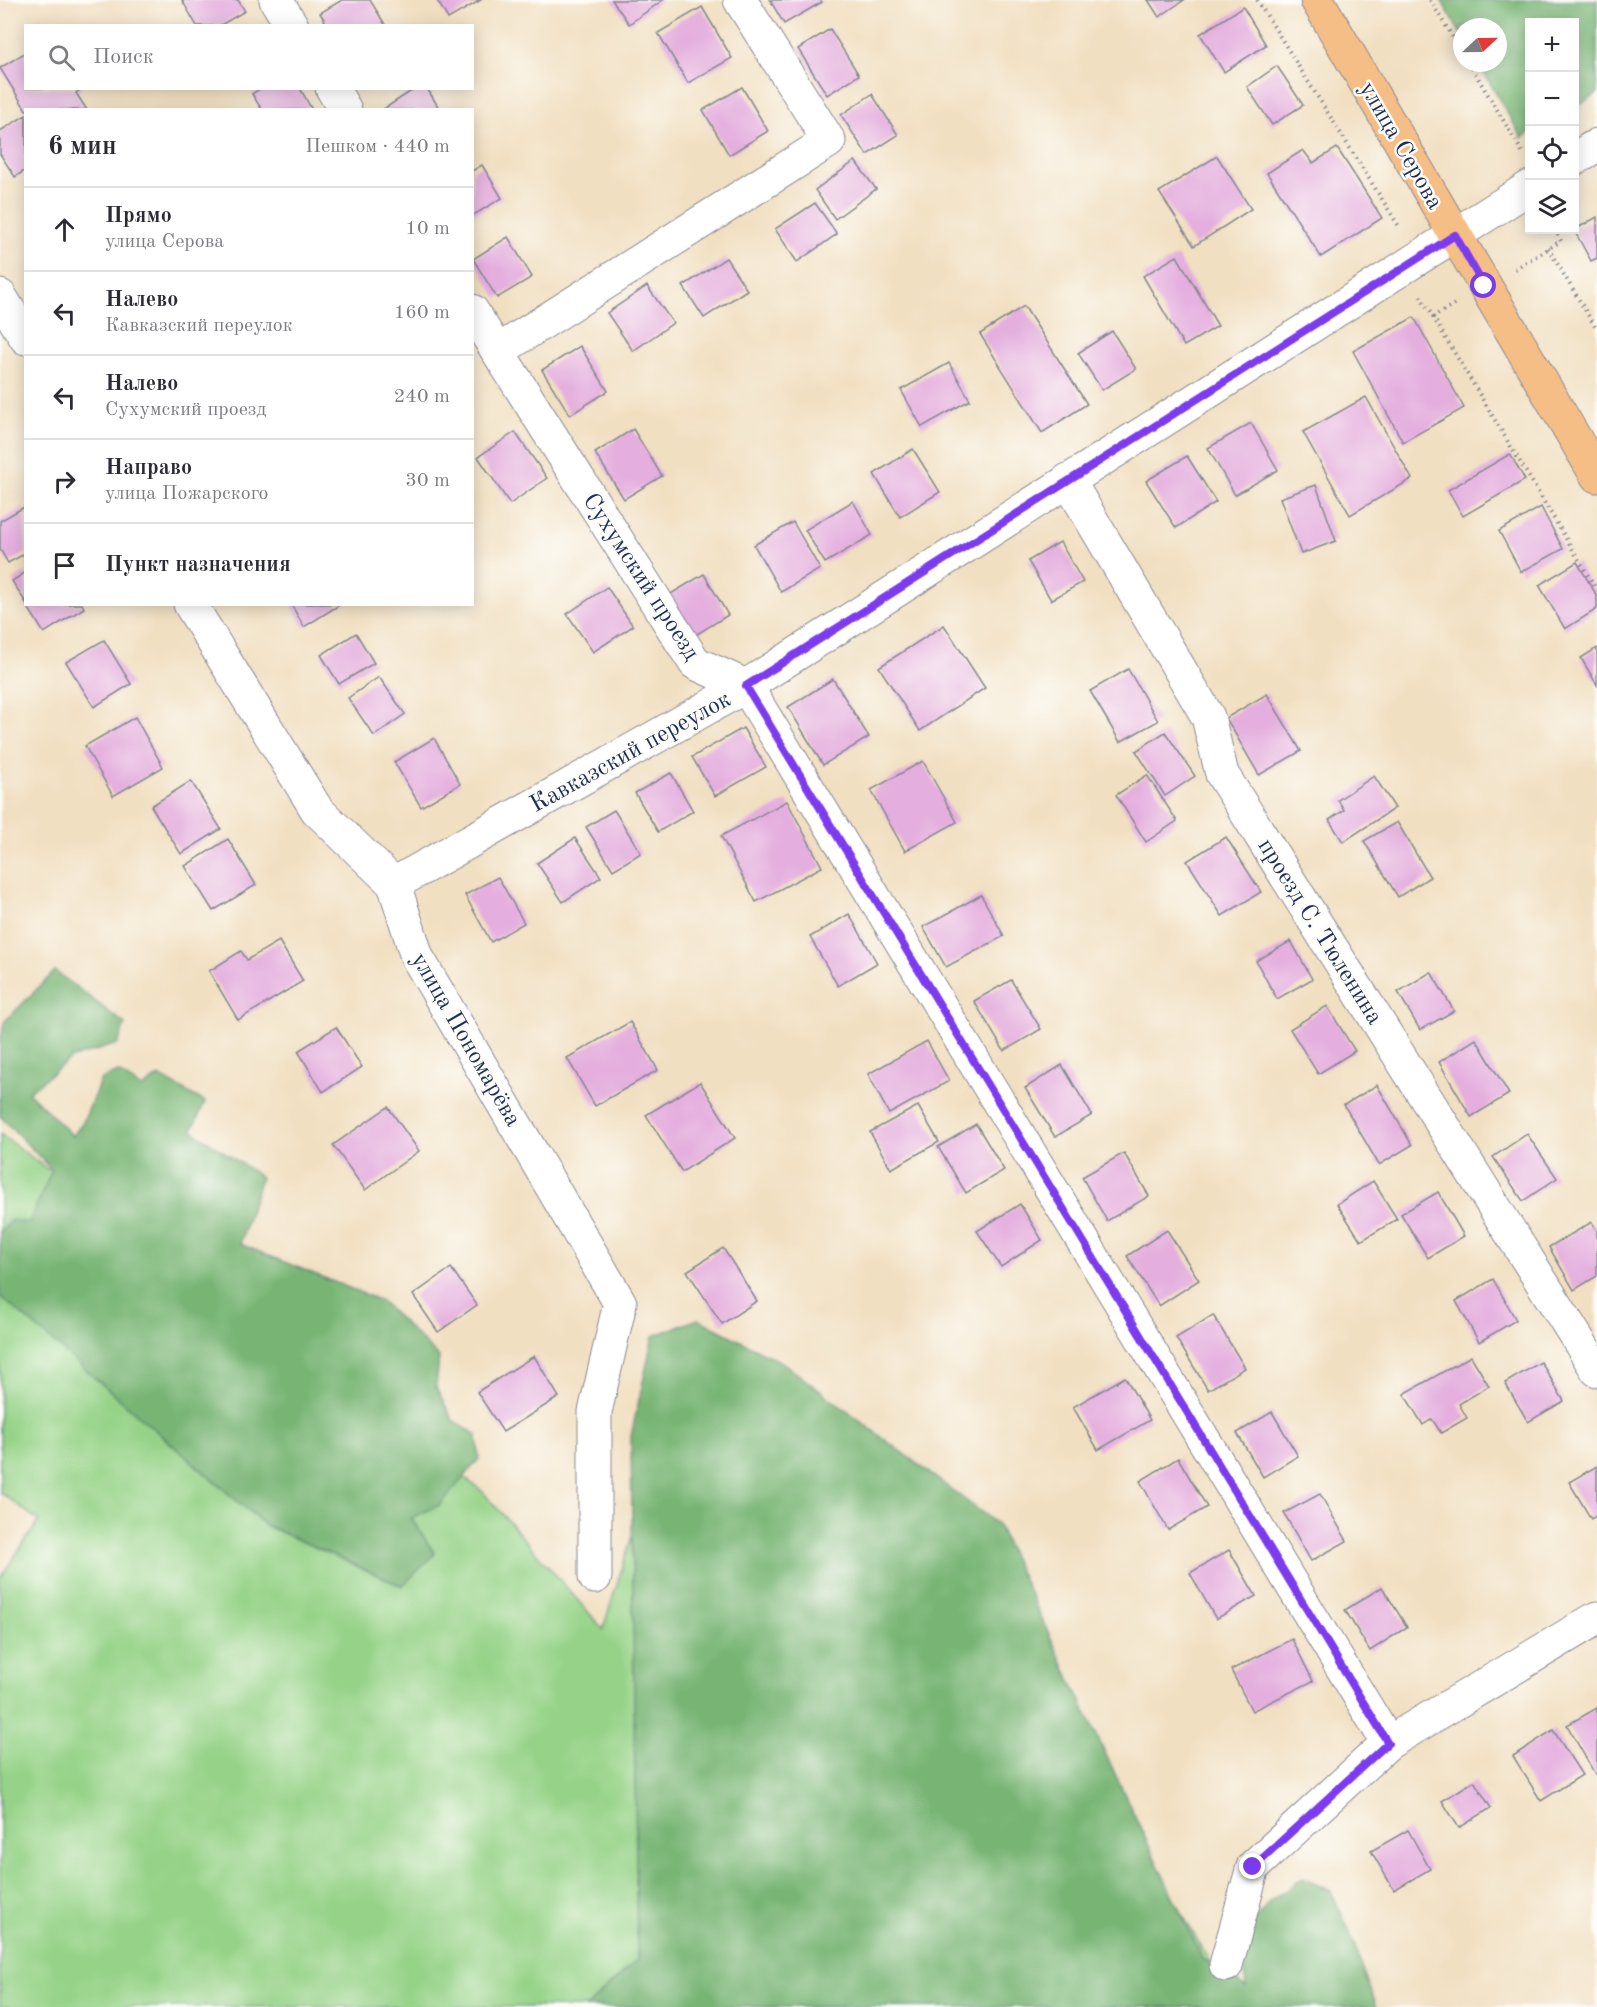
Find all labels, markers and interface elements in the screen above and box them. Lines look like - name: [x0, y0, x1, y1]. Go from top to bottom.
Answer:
- north arrow: [1453, 18, 1507, 72]
- map controls: [1525, 18, 1579, 234]
- button: +: [1525, 18, 1579, 72]
- search box: [24, 24, 474, 90]
- icon: search: [45, 41, 78, 74]
- text: Поиск: [93, 46, 154, 68]
- button: −: [1525, 72, 1579, 126]
- street label: улица Серова: [1354, 78, 1446, 214]
- button: locate: [1525, 126, 1579, 180]
- text: 6 мин: [48, 134, 117, 160]
- text: Пешком · 440 m: [305, 137, 450, 157]
- button: layers: [1525, 180, 1579, 234]
- text: Прямо: [105, 205, 172, 227]
- icon: ahead: [48, 213, 81, 246]
- text: 10 m: [405, 219, 450, 239]
- text: улица Серова: [105, 232, 224, 252]
- route start: [1470, 272, 1496, 298]
- text: Налево: [105, 289, 178, 311]
- icon: left: [48, 297, 81, 330]
- text: 160 m: [394, 303, 450, 323]
- text: Кавказский переулок: [105, 316, 293, 336]
- text: Налево: [105, 373, 178, 395]
- icon: left: [48, 381, 81, 414]
- text: 240 m: [394, 387, 450, 407]
- text: Сухумский проезд: [105, 400, 266, 420]
- text: Направо: [105, 457, 192, 479]
- icon: right: [48, 465, 81, 498]
- text: 30 m: [405, 471, 450, 491]
- text: улица Пожарского: [105, 484, 268, 504]
- street label: Сухумский проезд: [578, 489, 703, 665]
- icon: arrive: [48, 549, 81, 582]
- text: Пункт назначения: [105, 554, 291, 576]
- street label: Кавказский переулок: [527, 688, 735, 818]
- street label: проезд С. Тюленина: [1252, 835, 1386, 1029]
- street label: улица Пономарёва: [406, 949, 525, 1131]
- route end: [1239, 1853, 1265, 1879]

